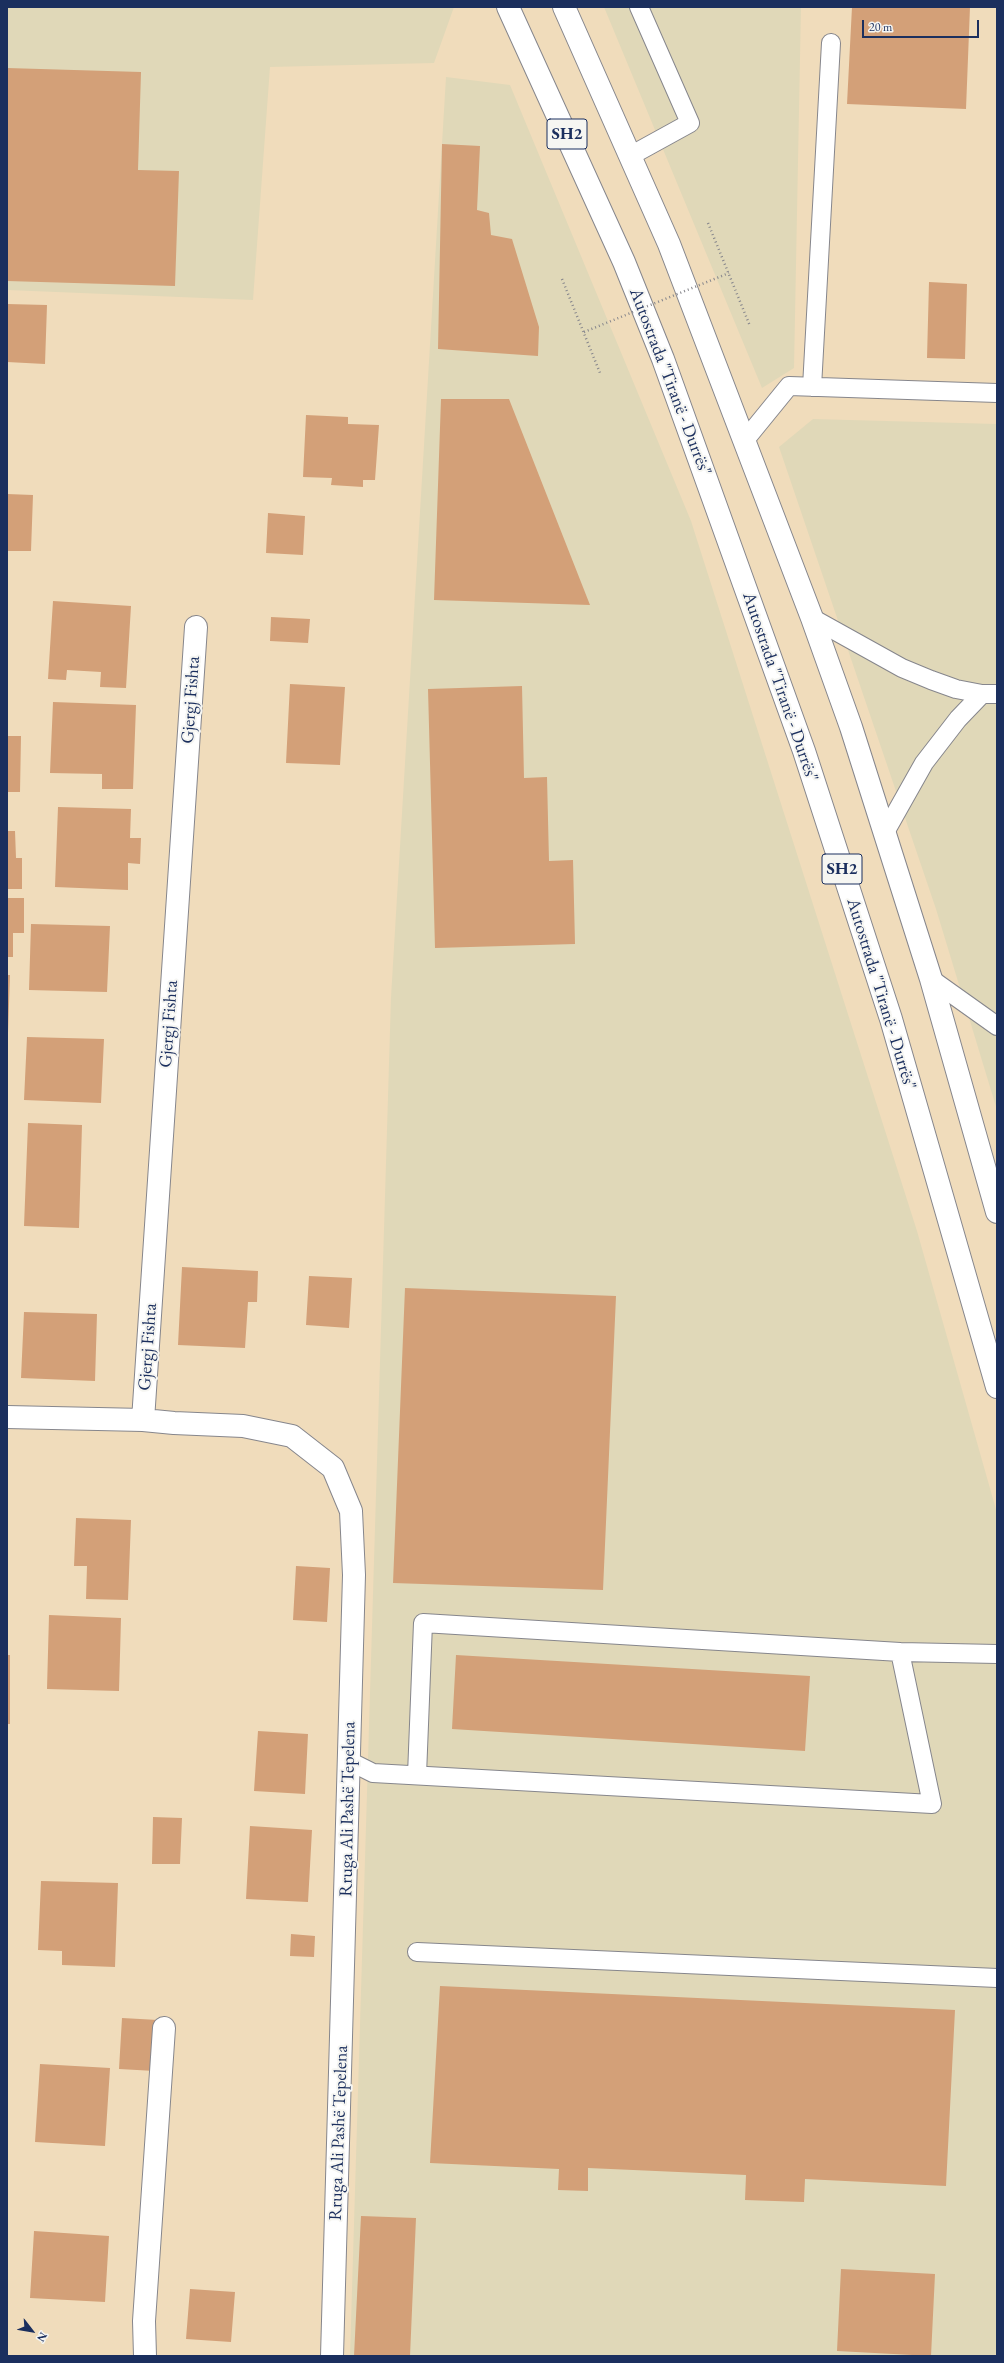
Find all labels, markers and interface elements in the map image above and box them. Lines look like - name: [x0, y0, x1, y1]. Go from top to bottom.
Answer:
- scale bar: [864, 12, 981, 38]
- text: 20 m: [869, 19, 892, 35]
- road number: SH2: [547, 119, 587, 149]
- street label: Autostrada "Tiranë - Durrës": [624, 285, 716, 479]
- street label: Autostrada "Tiranë - Durrës": [737, 589, 823, 785]
- street label: Gjergj Fishta: [177, 655, 205, 745]
- road number: SH2: [822, 854, 862, 884]
- street label: Autostrada "Tiranë - Durrës": [842, 896, 920, 1092]
- street label: Gjergj Fishta: [155, 979, 183, 1069]
- street label: Gjergj Fishta: [134, 1302, 162, 1392]
- street label: Rruga Ali Pashë Tepelena: [336, 1721, 360, 1897]
- street label: Rruga Ali Pashë Tepelena: [325, 2045, 353, 2221]
- north arrow: [12, 2311, 52, 2351]
- text: N: [34, 2330, 51, 2345]

